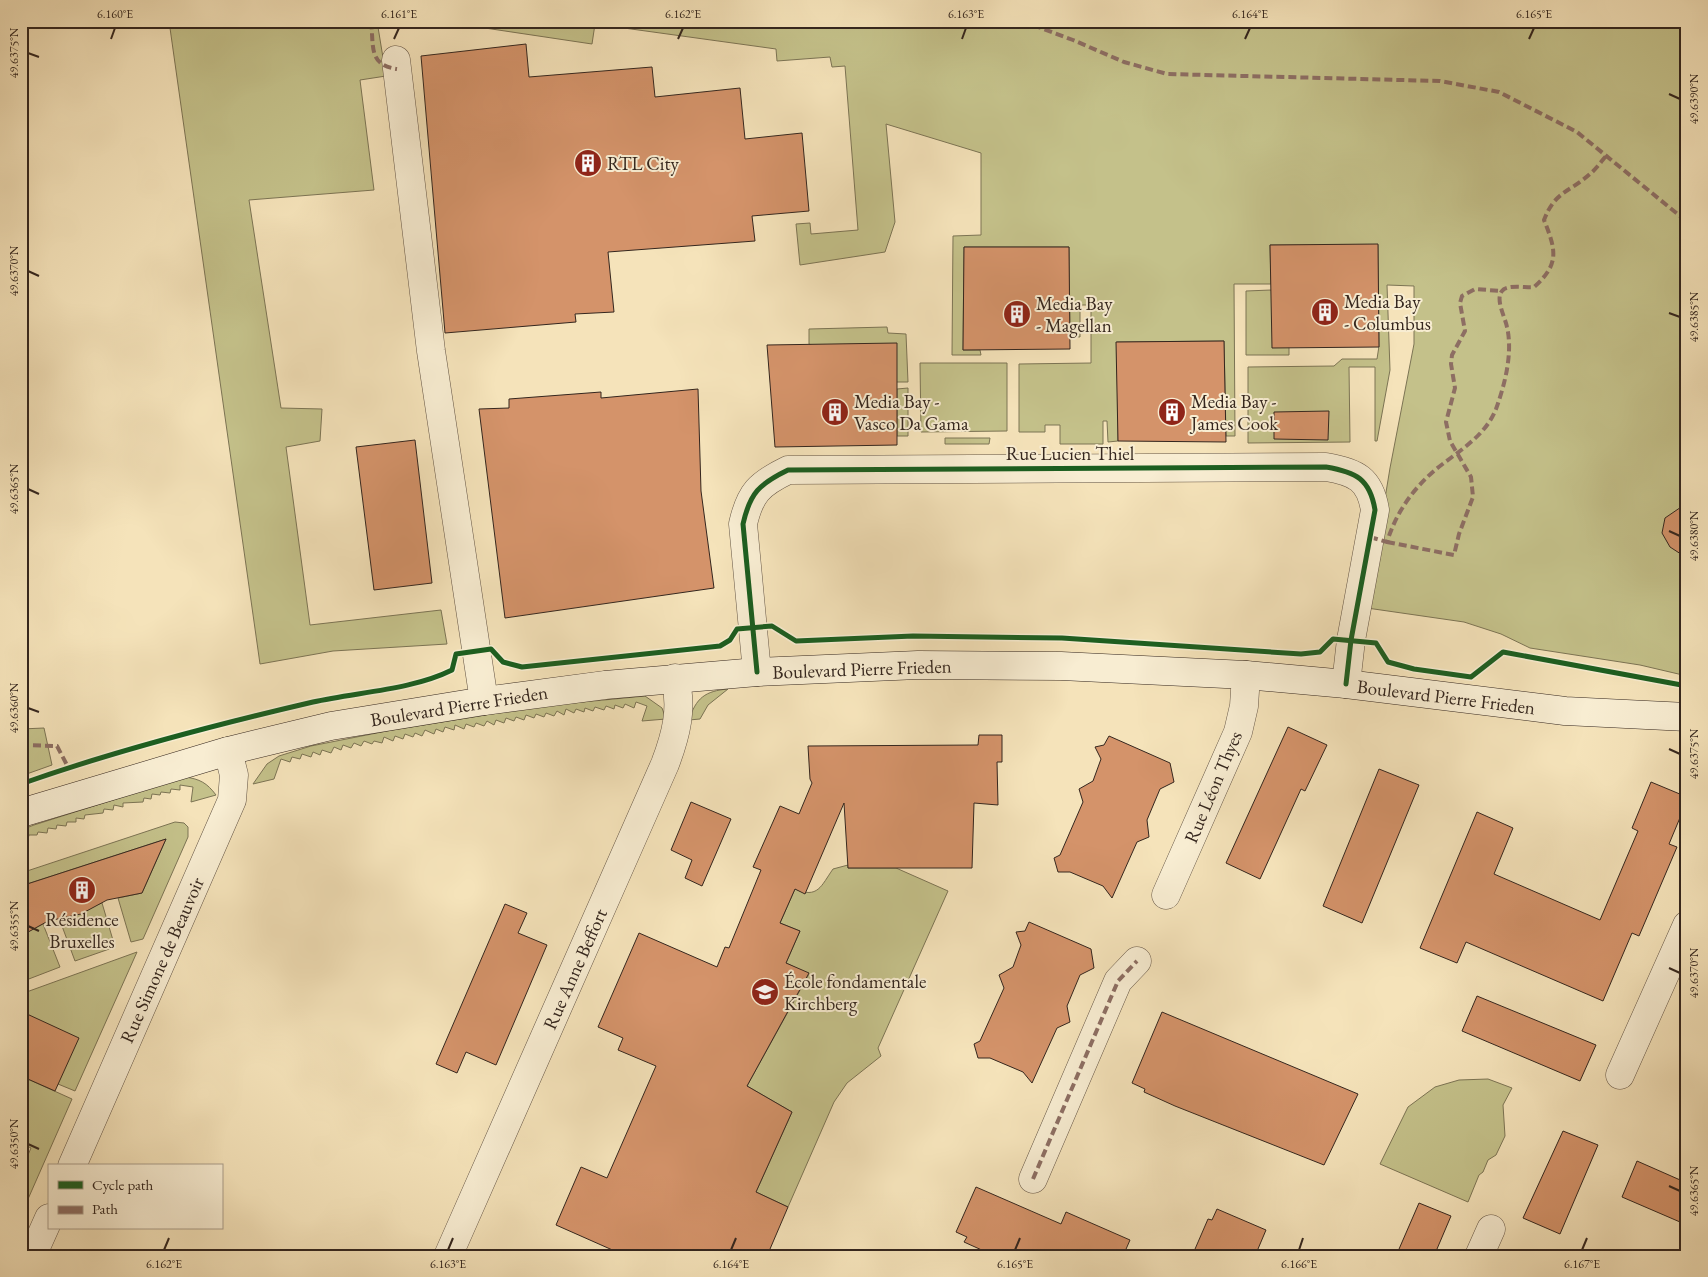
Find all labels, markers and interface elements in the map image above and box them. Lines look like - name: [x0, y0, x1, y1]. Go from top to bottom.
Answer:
- text: 6.160°E: [97, 6, 133, 22]
- text: 6.161°E: [381, 6, 417, 22]
- text: 6.162°E: [665, 6, 701, 22]
- text: 6.163°E: [948, 6, 984, 22]
- text: 6.164°E: [1232, 6, 1268, 22]
- text: 6.165°E: [1516, 6, 1552, 22]
- text: 49.6375°N: [6, 27, 22, 78]
- text: 49.6390°N: [1686, 73, 1702, 124]
- building icon: RTL City: [573, 148, 603, 178]
- place label: RTL City: [607, 151, 679, 176]
- text: 49.6370°N: [6, 245, 22, 296]
- place label: Media Bay - Columbus: [1344, 289, 1431, 336]
- place label: Media Bay - Magellan: [1036, 291, 1113, 338]
- text: 49.6385°N: [1686, 291, 1702, 342]
- building icon: Media Bay - Columbus: [1310, 297, 1340, 327]
- building icon: Media Bay - Magellan: [1002, 299, 1032, 329]
- place label: Media Bay - Vasco Da Gama: [854, 389, 969, 436]
- place label: Media Bay - James Cook: [1189, 389, 1279, 436]
- building icon: Media Bay - Vasco Da Gama: [820, 397, 850, 427]
- building icon: Media Bay - James Cook: [1157, 397, 1187, 427]
- street label: Rue Lucien Thiel: [1006, 441, 1135, 466]
- text: 49.6365°N: [6, 463, 22, 514]
- text: 49.6380°N: [1686, 510, 1702, 561]
- street label: Boulevard Pierre Frieden: [772, 653, 952, 685]
- street label: Boulevard Pierre Frieden: [1355, 674, 1537, 720]
- street label: Boulevard Pierre Frieden: [368, 680, 550, 732]
- text: 49.6360°N: [6, 682, 22, 733]
- street label: Rue Léon Thyes: [1178, 727, 1248, 847]
- text: 49.6375°N: [1686, 728, 1702, 779]
- street label: Rue Simone de Beauvoir: [114, 873, 210, 1047]
- building icon: Résidence Bruxelles: [67, 875, 97, 905]
- text: 49.6355°N: [6, 900, 22, 951]
- street label: Rue Anne Beffort: [537, 905, 613, 1033]
- place label: Résidence Bruxelles: [45, 907, 119, 954]
- text: 49.6370°N: [1686, 947, 1702, 998]
- place label: École fondamentale Kirchberg: [784, 969, 926, 1016]
- school or university icon: École fondamentale Kirchberg: [750, 977, 780, 1007]
- text: 49.6350°N: [6, 1118, 22, 1169]
- legend: [48, 1164, 222, 1230]
- text: 49.6365°N: [1686, 1165, 1702, 1216]
- text: Cycle path: [92, 1175, 154, 1194]
- text: Path: [92, 1199, 118, 1218]
- text: 6.162°E: [146, 1256, 182, 1272]
- text: 6.163°E: [430, 1256, 466, 1272]
- text: 6.164°E: [713, 1256, 749, 1272]
- text: 6.165°E: [997, 1256, 1033, 1272]
- text: 6.166°E: [1281, 1256, 1317, 1272]
- text: 6.167°E: [1564, 1256, 1600, 1272]

